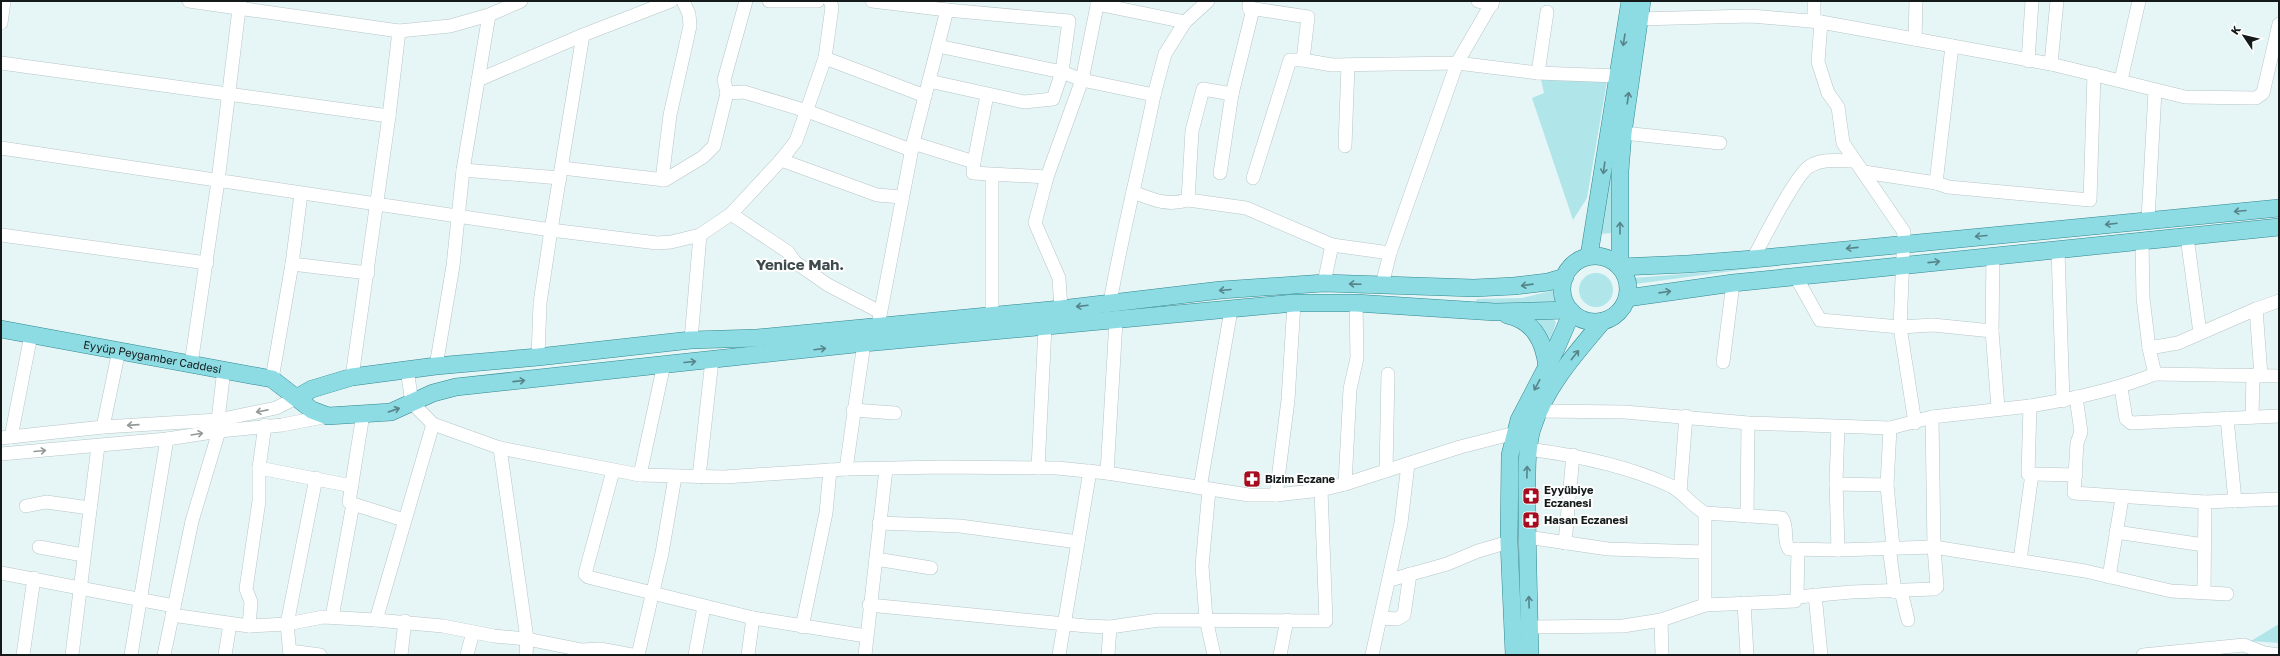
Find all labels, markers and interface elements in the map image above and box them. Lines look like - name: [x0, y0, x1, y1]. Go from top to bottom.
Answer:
- north arrow: [2224, 16, 2264, 56]
- text: K: [2228, 23, 2243, 37]
- one-way arrow: [1620, 33, 1628, 46]
- one-way arrow: [1624, 92, 1632, 105]
- one-way arrow: [1600, 161, 1608, 174]
- one-way arrow: [2234, 208, 2247, 215]
- one-way arrow: [2105, 220, 2118, 227]
- one-way arrow: [1616, 222, 1624, 235]
- one-way arrow: [1975, 232, 1988, 240]
- one-way arrow: [1846, 245, 1859, 252]
- district label: Yenice Mah.: [756, 255, 844, 273]
- one-way arrow: [1927, 258, 1940, 266]
- one-way arrow: [1349, 281, 1362, 288]
- one-way arrow: [1520, 281, 1533, 289]
- one-way arrow: [1219, 286, 1232, 293]
- one-way arrow: [1658, 288, 1671, 296]
- one-way arrow: [1076, 302, 1089, 310]
- street label: Eyyüp Peygamber Caddesi: [82, 337, 223, 376]
- one-way arrow: [813, 345, 826, 352]
- one-way arrow: [1571, 349, 1580, 360]
- one-way arrow: [683, 358, 696, 366]
- one-way arrow: [512, 377, 525, 385]
- one-way arrow: [1533, 379, 1540, 391]
- one-way arrow: [388, 406, 401, 413]
- one-way arrow: [256, 407, 269, 415]
- one-way arrow: [127, 422, 140, 429]
- one-way arrow: [190, 430, 203, 438]
- one-way arrow: [33, 447, 46, 455]
- one-way arrow: [1523, 466, 1531, 479]
- pharmacy icon: Bizim Eczane: [1242, 469, 1262, 489]
- place label: Bizim Eczane: [1265, 472, 1336, 485]
- place label: Eyyübiye Eczanesi: [1544, 483, 1594, 509]
- pharmacy icon: Eyyübiye Eczanesi: [1521, 486, 1541, 506]
- pharmacy icon: Hasan Eczanesi: [1521, 510, 1541, 530]
- place label: Hasan Eczanesi: [1544, 513, 1628, 526]
- one-way arrow: [1525, 596, 1533, 609]

